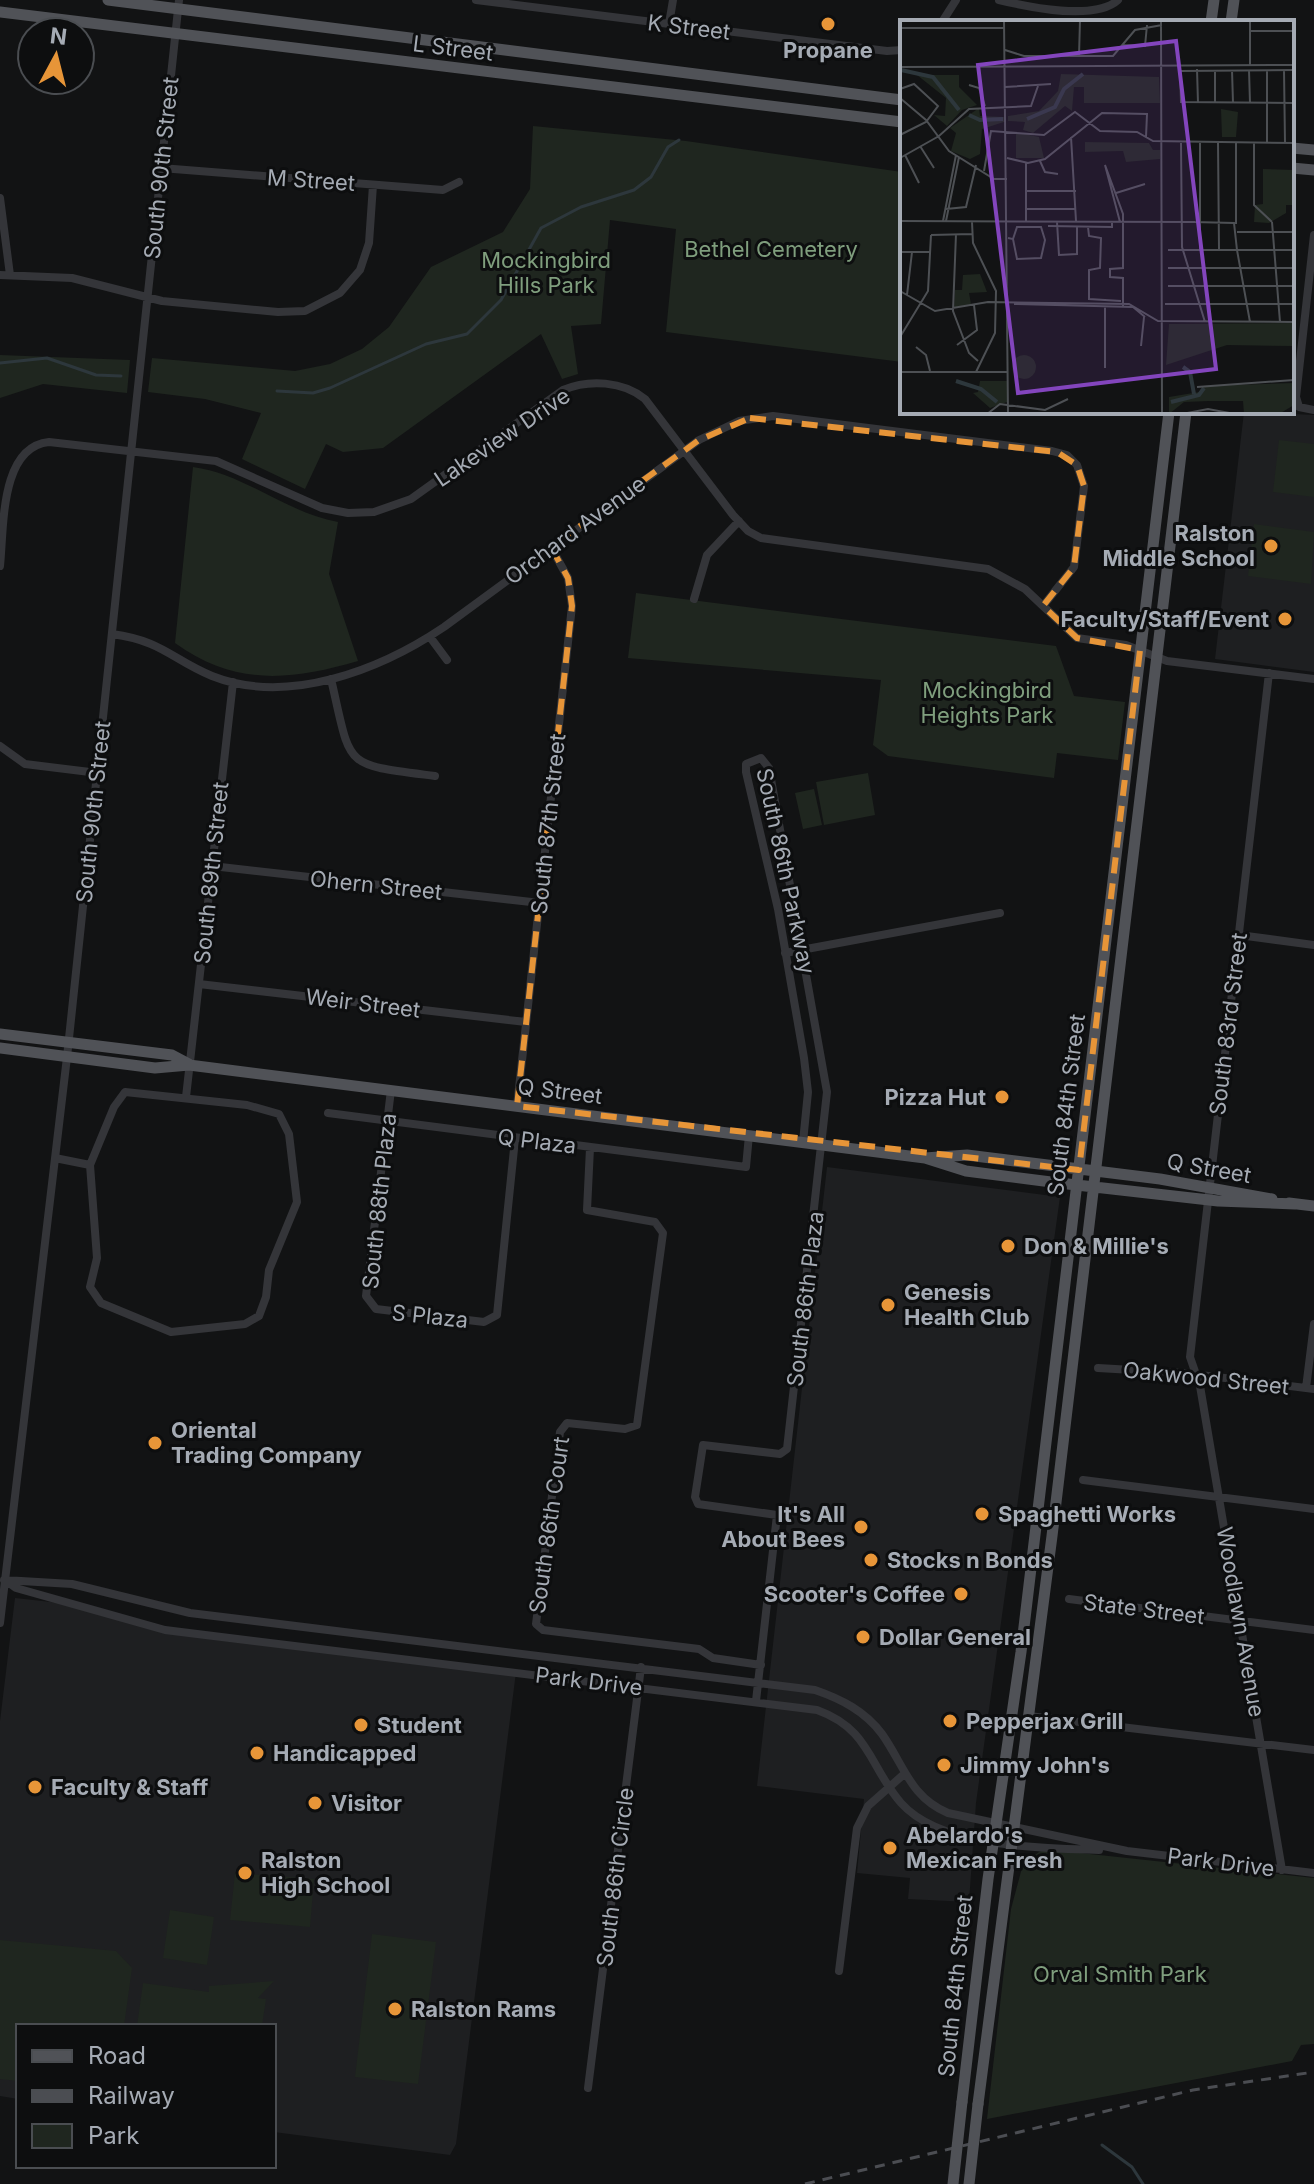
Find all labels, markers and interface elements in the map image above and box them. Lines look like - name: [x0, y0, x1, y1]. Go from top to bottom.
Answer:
- street label: K Street: [646, 9, 732, 45]
- marker: Propane: [819, 15, 837, 33]
- north arrow: [16, 16, 96, 96]
- inset map: [900, 20, 1294, 414]
- text: N: [49, 22, 68, 50]
- street label: L Street: [411, 30, 495, 66]
- place label: Propane: [783, 37, 873, 63]
- street label: South 90th Street: [139, 76, 183, 260]
- street label: M Street: [266, 164, 356, 196]
- park label: Bethel Cemetery: [684, 236, 858, 262]
- park label: Mockingbird Hills Park: [481, 247, 611, 298]
- street label: Lakeview Drive: [429, 382, 575, 492]
- street label: Orchard Avenue: [500, 470, 650, 590]
- place label: Ralston Middle School: [1103, 520, 1255, 571]
- marker: Ralston Middle School: [1262, 537, 1280, 555]
- place label: Faculty/Staff/Event: [1060, 606, 1269, 632]
- marker: Faculty/Staff/Event: [1276, 610, 1294, 628]
- park label: Mockingbird Heights Park: [921, 677, 1053, 728]
- street label: South 90th Street: [71, 720, 115, 904]
- street label: South 87th Street: [526, 733, 570, 915]
- street label: South 86th Parkway: [751, 766, 821, 976]
- street label: South 89th Street: [189, 781, 233, 965]
- street label: Ohern Street: [309, 865, 443, 905]
- street label: South 83rd Street: [1204, 931, 1252, 1117]
- street label: Weir Street: [304, 983, 422, 1023]
- street label: South 84th Street: [1042, 1013, 1090, 1197]
- street label: Q Street: [516, 1073, 604, 1109]
- place label: Pizza Hut: [884, 1084, 986, 1110]
- marker: Pizza Hut: [993, 1088, 1011, 1106]
- street label: South 88th Plaza: [357, 1112, 401, 1290]
- street label: Q Plaza: [496, 1123, 578, 1159]
- street label: Q Street: [1165, 1148, 1253, 1188]
- street label: South 86th Plaza: [781, 1210, 829, 1388]
- place label: Don & Millie's: [1024, 1233, 1169, 1259]
- marker: Don & Millie's: [999, 1237, 1017, 1255]
- place label: Genesis Health Club: [904, 1279, 1030, 1330]
- marker: Genesis Health Club: [879, 1296, 897, 1314]
- street label: S Plaza: [391, 1299, 469, 1333]
- street label: Oakwood Street: [1122, 1356, 1290, 1400]
- place label: Oriental Trading Company: [171, 1417, 362, 1468]
- marker: Oriental Trading Company: [146, 1434, 164, 1452]
- street label: South 86th Court: [524, 1435, 574, 1615]
- place label: It's All About Bees: [721, 1501, 845, 1552]
- place label: Spaghetti Works: [998, 1501, 1176, 1527]
- marker: Spaghetti Works: [973, 1505, 991, 1523]
- marker: It's All About Bees: [852, 1518, 870, 1536]
- street label: Woodlawn Avenue: [1211, 1525, 1271, 1719]
- place label: Stocks n Bonds: [887, 1547, 1053, 1573]
- marker: Stocks n Bonds: [862, 1551, 880, 1569]
- place label: Scooter's Coffee: [764, 1581, 945, 1607]
- marker: Scooter's Coffee: [952, 1585, 970, 1603]
- street label: State Street: [1082, 1589, 1206, 1629]
- place label: Dollar General: [879, 1624, 1031, 1650]
- marker: Dollar General: [854, 1628, 872, 1646]
- street label: Park Drive: [534, 1662, 644, 1700]
- place label: Pepperjax Grill: [966, 1708, 1124, 1734]
- place label: Student: [377, 1712, 462, 1738]
- marker: Pepperjax Grill: [941, 1712, 959, 1730]
- marker: Student: [352, 1716, 370, 1734]
- place label: Handicapped: [273, 1740, 416, 1766]
- marker: Handicapped: [248, 1744, 266, 1762]
- place label: Jimmy John's: [960, 1752, 1110, 1778]
- marker: Jimmy John's: [935, 1756, 953, 1774]
- place label: Faculty & Staff: [51, 1774, 208, 1800]
- marker: Faculty & Staff: [26, 1778, 44, 1796]
- street label: South 86th Circle: [591, 1786, 639, 1968]
- place label: Visitor: [331, 1790, 402, 1816]
- marker: Visitor: [306, 1794, 324, 1812]
- place label: Abelardo's Mexican Fresh: [906, 1822, 1063, 1873]
- marker: Abelardo's Mexican Fresh: [881, 1839, 899, 1857]
- street label: Park Drive: [1166, 1843, 1276, 1881]
- place label: Ralston High School: [261, 1847, 390, 1898]
- marker: Ralston High School: [236, 1864, 254, 1882]
- street label: South 84th Street: [933, 1894, 977, 2078]
- park label: Orval Smith Park: [1033, 1961, 1207, 1987]
- place label: Ralston Rams: [411, 1996, 556, 2022]
- marker: Ralston Rams: [386, 2000, 404, 2018]
- legend: [16, 2024, 276, 2168]
- text: Road: [88, 2041, 146, 2070]
- text: Railway: [88, 2081, 175, 2110]
- text: Park: [88, 2121, 139, 2150]

